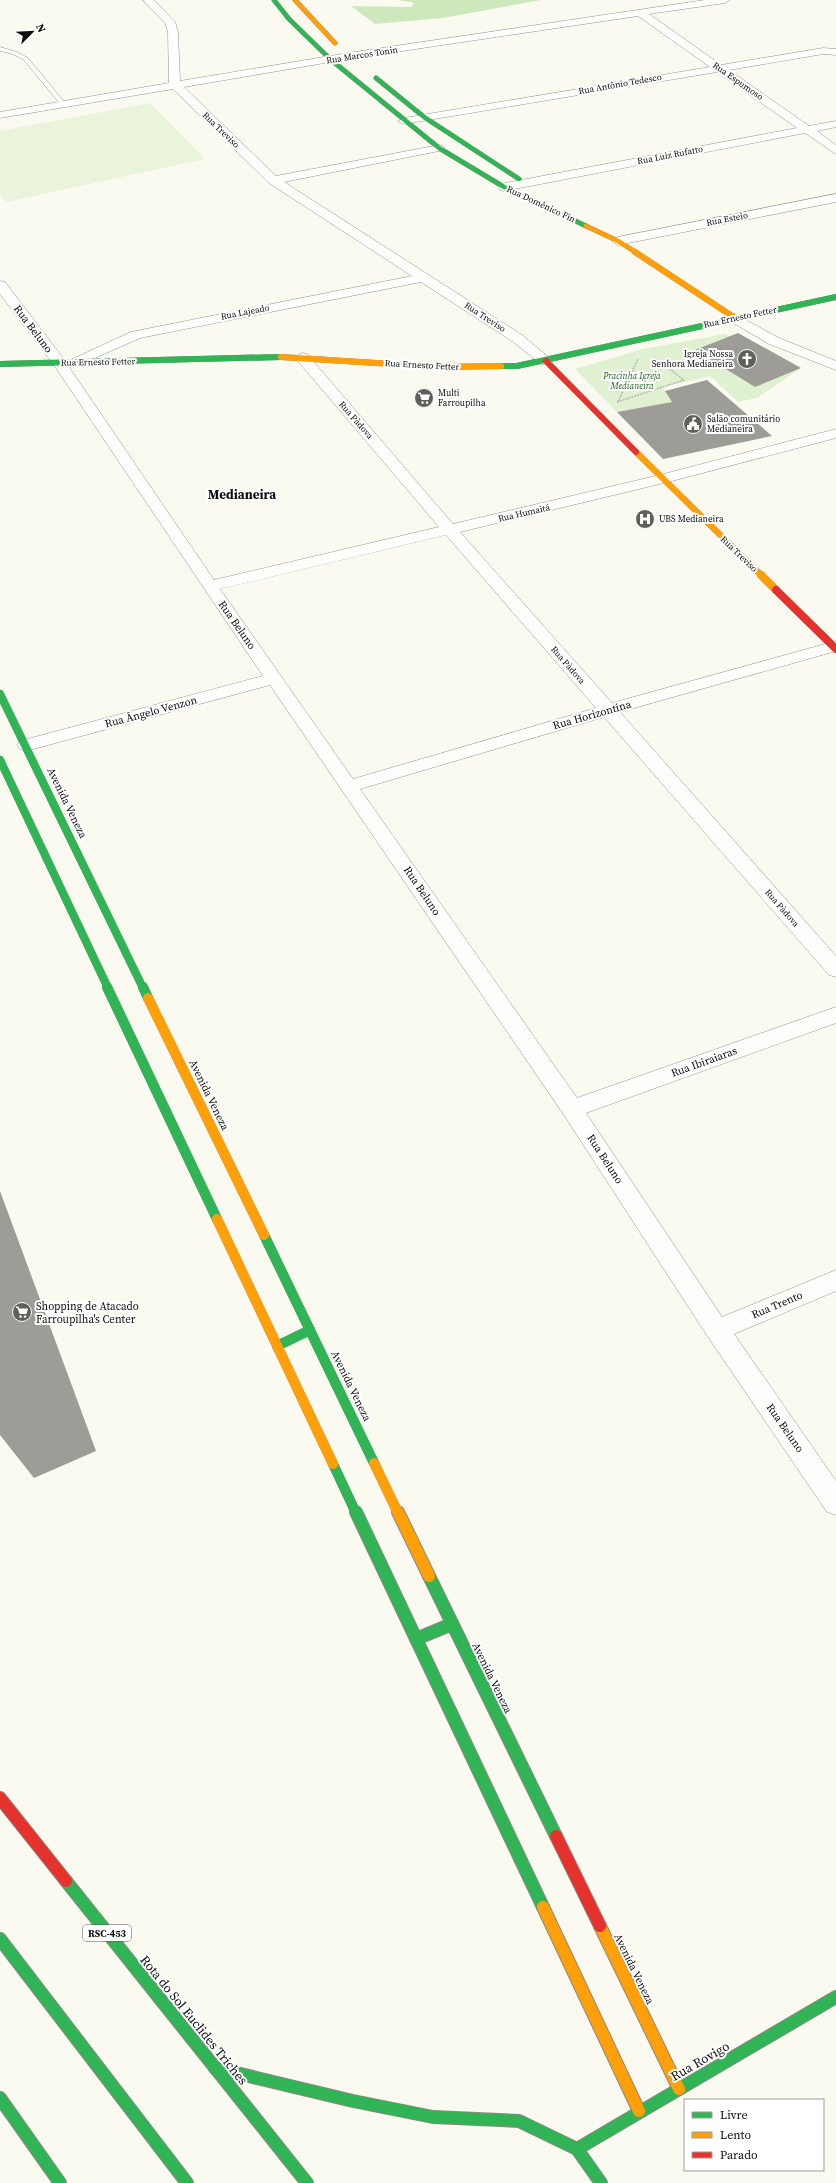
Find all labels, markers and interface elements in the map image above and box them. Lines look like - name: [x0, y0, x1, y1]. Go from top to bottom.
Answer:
- north arrow: [12, 12, 52, 52]
- text: N: [32, 21, 49, 35]
- street label: Rua Marcos Tonin: [325, 43, 399, 67]
- street label: Rua Espumoso: [710, 59, 766, 103]
- street label: Rua Antônio Tedesco: [577, 71, 663, 97]
- street label: Rua Treviso: [200, 109, 242, 151]
- street label: Rua Luiz Rufatto: [636, 143, 704, 167]
- street label: Rua Domênico Fin: [505, 183, 578, 225]
- street label: Rua Esteio: [705, 209, 749, 229]
- street label: Rua Treviso: [462, 299, 508, 335]
- street label: Rua Lajeado: [220, 301, 270, 323]
- street label: Rua Beluno: [10, 302, 56, 356]
- street label: Rua Ernesto Fetter: [702, 303, 778, 331]
- place label: Igreja Nossa Senhora Medianeira: [652, 348, 733, 370]
- church icon: Igreja Nossa Senhora Medianeira: [736, 348, 758, 370]
- street label: Rua Ernesto Fetter: [61, 355, 136, 369]
- street label: Rua Ernesto Fetter: [384, 357, 460, 373]
- park label: Pracinha Igreja Medianeira: [602, 370, 661, 392]
- supermarket icon: Multi Farroupilha: [413, 387, 435, 409]
- place label: Multi Farroupilha: [438, 387, 486, 409]
- street label: Rua Pàdova: [336, 398, 376, 442]
- public building icon: Salão comunitário Medianeira: [682, 413, 704, 435]
- place label: Salão comunitário Medianeira: [707, 413, 780, 435]
- district label: Medianeira: [208, 486, 276, 503]
- street label: Rua Humaitá: [497, 501, 551, 525]
- hospital icon: UBS Medianeira: [634, 508, 656, 530]
- place label: UBS Medianeira: [659, 513, 724, 525]
- street label: Rua Treviso: [718, 533, 760, 575]
- street label: Rua Beluno: [215, 598, 259, 652]
- street label: Rua Pàdova: [548, 643, 588, 687]
- street label: Rua Ângelo Venzon: [103, 692, 199, 732]
- street label: Rua Horizontina: [551, 697, 633, 733]
- street label: Avenida Veneza: [43, 765, 91, 841]
- street label: Rua Beluno: [400, 863, 444, 919]
- street label: Rua Pàdova: [762, 886, 802, 930]
- street label: Rua Ibiraiaras: [669, 1043, 739, 1081]
- street label: Avenida Veneza: [185, 1057, 233, 1133]
- street label: Rua Beluno: [583, 1131, 627, 1187]
- street label: Rua Trento: [749, 1288, 805, 1322]
- place label: Shopping de Atacado Farroupilha's Center: [36, 1299, 139, 1327]
- supermarket icon: Shopping de Atacado Farroupilha's Center: [11, 1301, 33, 1323]
- street label: Avenida Veneza: [327, 1348, 375, 1424]
- street label: Rua Beluno: [763, 1401, 807, 1455]
- street label: Avenida Veneza: [468, 1640, 516, 1716]
- road number: RSC-453: [83, 1925, 131, 1941]
- street label: Avenida Veneza: [610, 1931, 658, 2007]
- street label: Rota do Sol Euclides Triches: [136, 1952, 252, 2089]
- street label: Rua Rovigo: [668, 2037, 732, 2085]
- legend: [684, 2099, 824, 2171]
- text: Livre: [720, 2107, 748, 2123]
- text: Lento: [720, 2127, 751, 2143]
- text: Parado: [720, 2147, 758, 2163]

